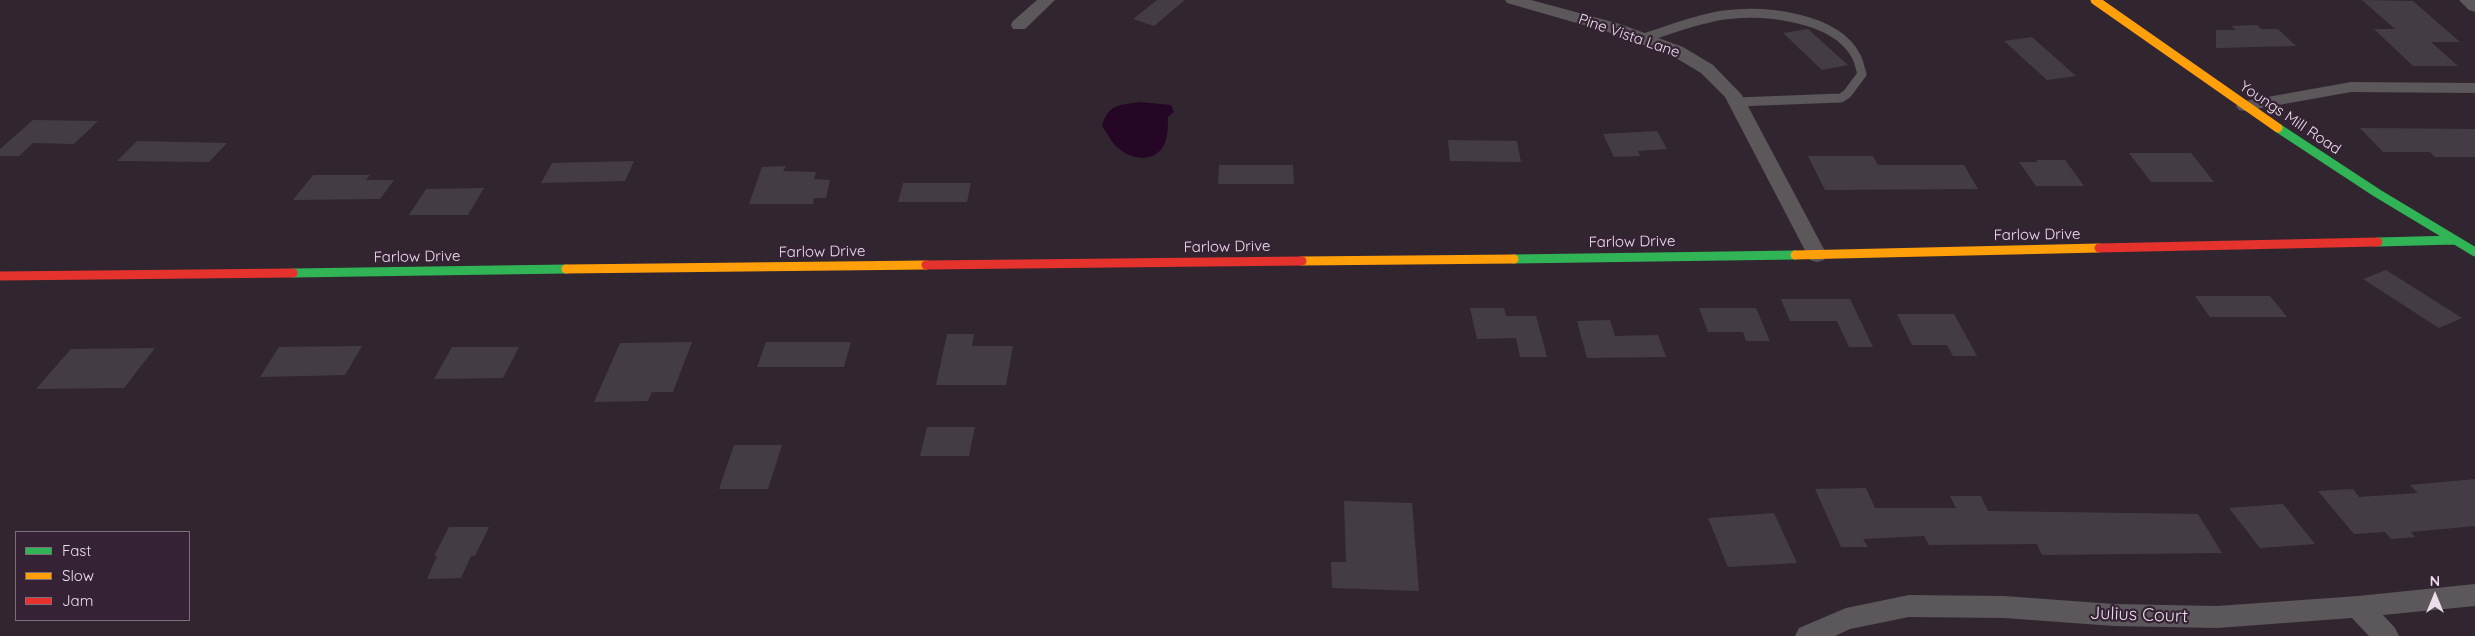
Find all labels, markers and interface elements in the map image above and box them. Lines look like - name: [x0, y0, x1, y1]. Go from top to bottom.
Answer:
- street label: Pine Vista Lane: [1576, 10, 1682, 62]
- street label: Youngs Mill Road: [2236, 77, 2344, 159]
- street label: Farlow Drive: [1993, 225, 2081, 245]
- street label: Farlow Drive: [1588, 232, 1676, 252]
- street label: Farlow Drive: [1183, 237, 1271, 257]
- street label: Farlow Drive: [778, 242, 866, 262]
- street label: Farlow Drive: [373, 247, 461, 267]
- legend: [15, 531, 190, 621]
- text: Fast: [62, 541, 91, 560]
- text: Slow: [62, 566, 94, 585]
- north arrow: [2410, 571, 2460, 621]
- text: N: [2430, 572, 2440, 590]
- text: Jam: [62, 591, 93, 610]
- street label: Julius Court: [2090, 602, 2188, 628]

